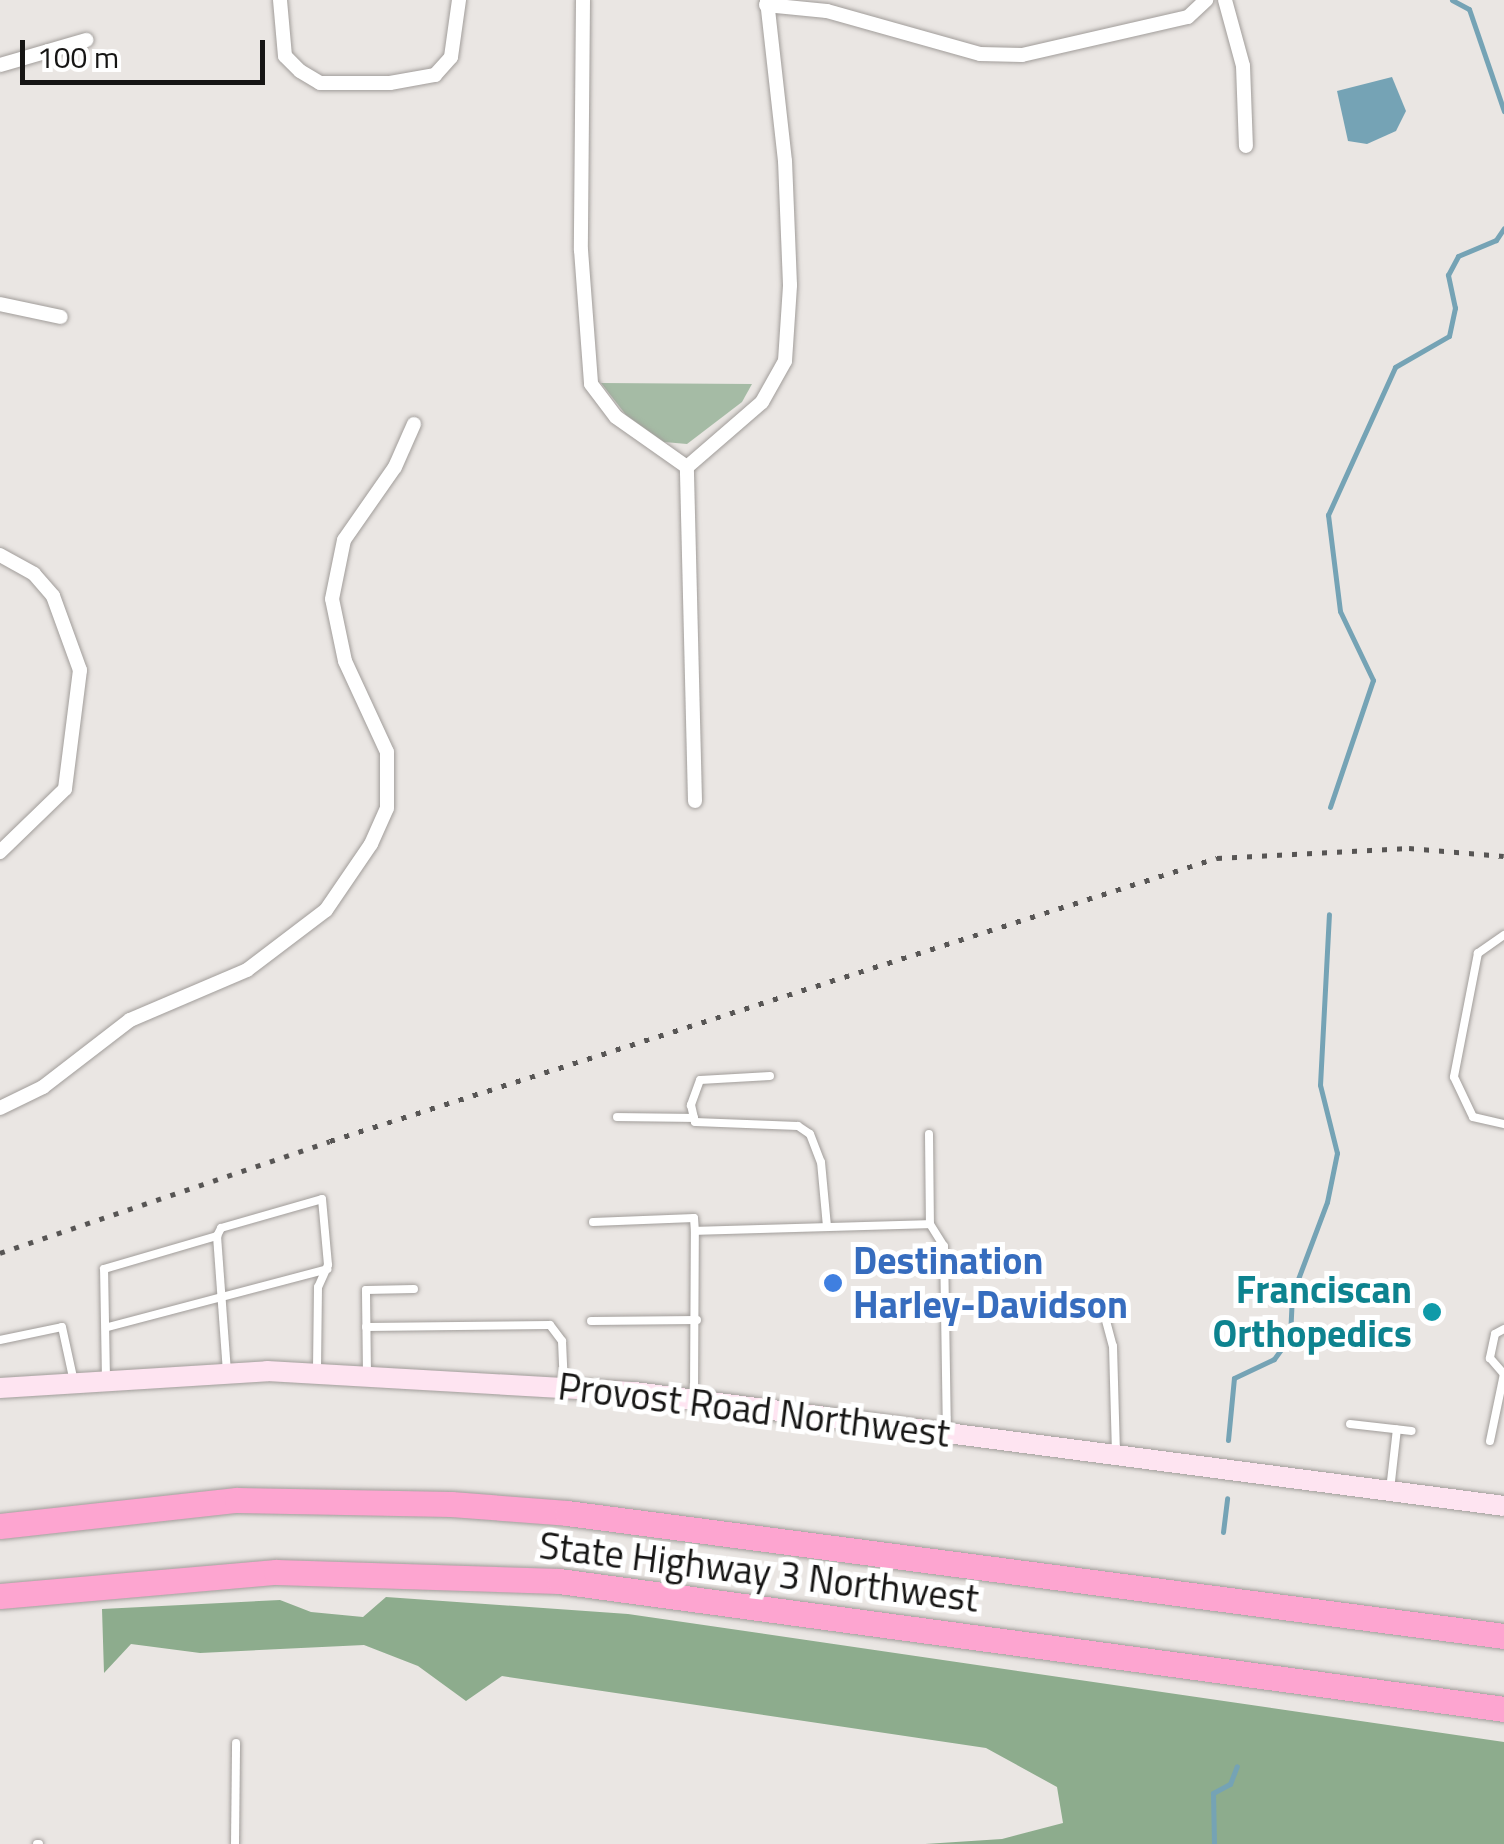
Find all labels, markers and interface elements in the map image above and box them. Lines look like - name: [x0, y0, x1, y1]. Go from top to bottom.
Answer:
- scale bar: [25, 20, 270, 82]
- text: 100 m: [37, 34, 119, 80]
- place label: Destination Harley-Davidson: [853, 1238, 1128, 1328]
- place label: Franciscan Orthopedics: [1212, 1267, 1412, 1356]
- marker: Destination Harley-Davidson: [822, 1272, 844, 1294]
- marker: Franciscan Orthopedics: [1421, 1301, 1443, 1323]
- street label: Provost Road Northwest: [556, 1363, 952, 1457]
- street label: State Highway 3 Northwest: [537, 1522, 981, 1622]

